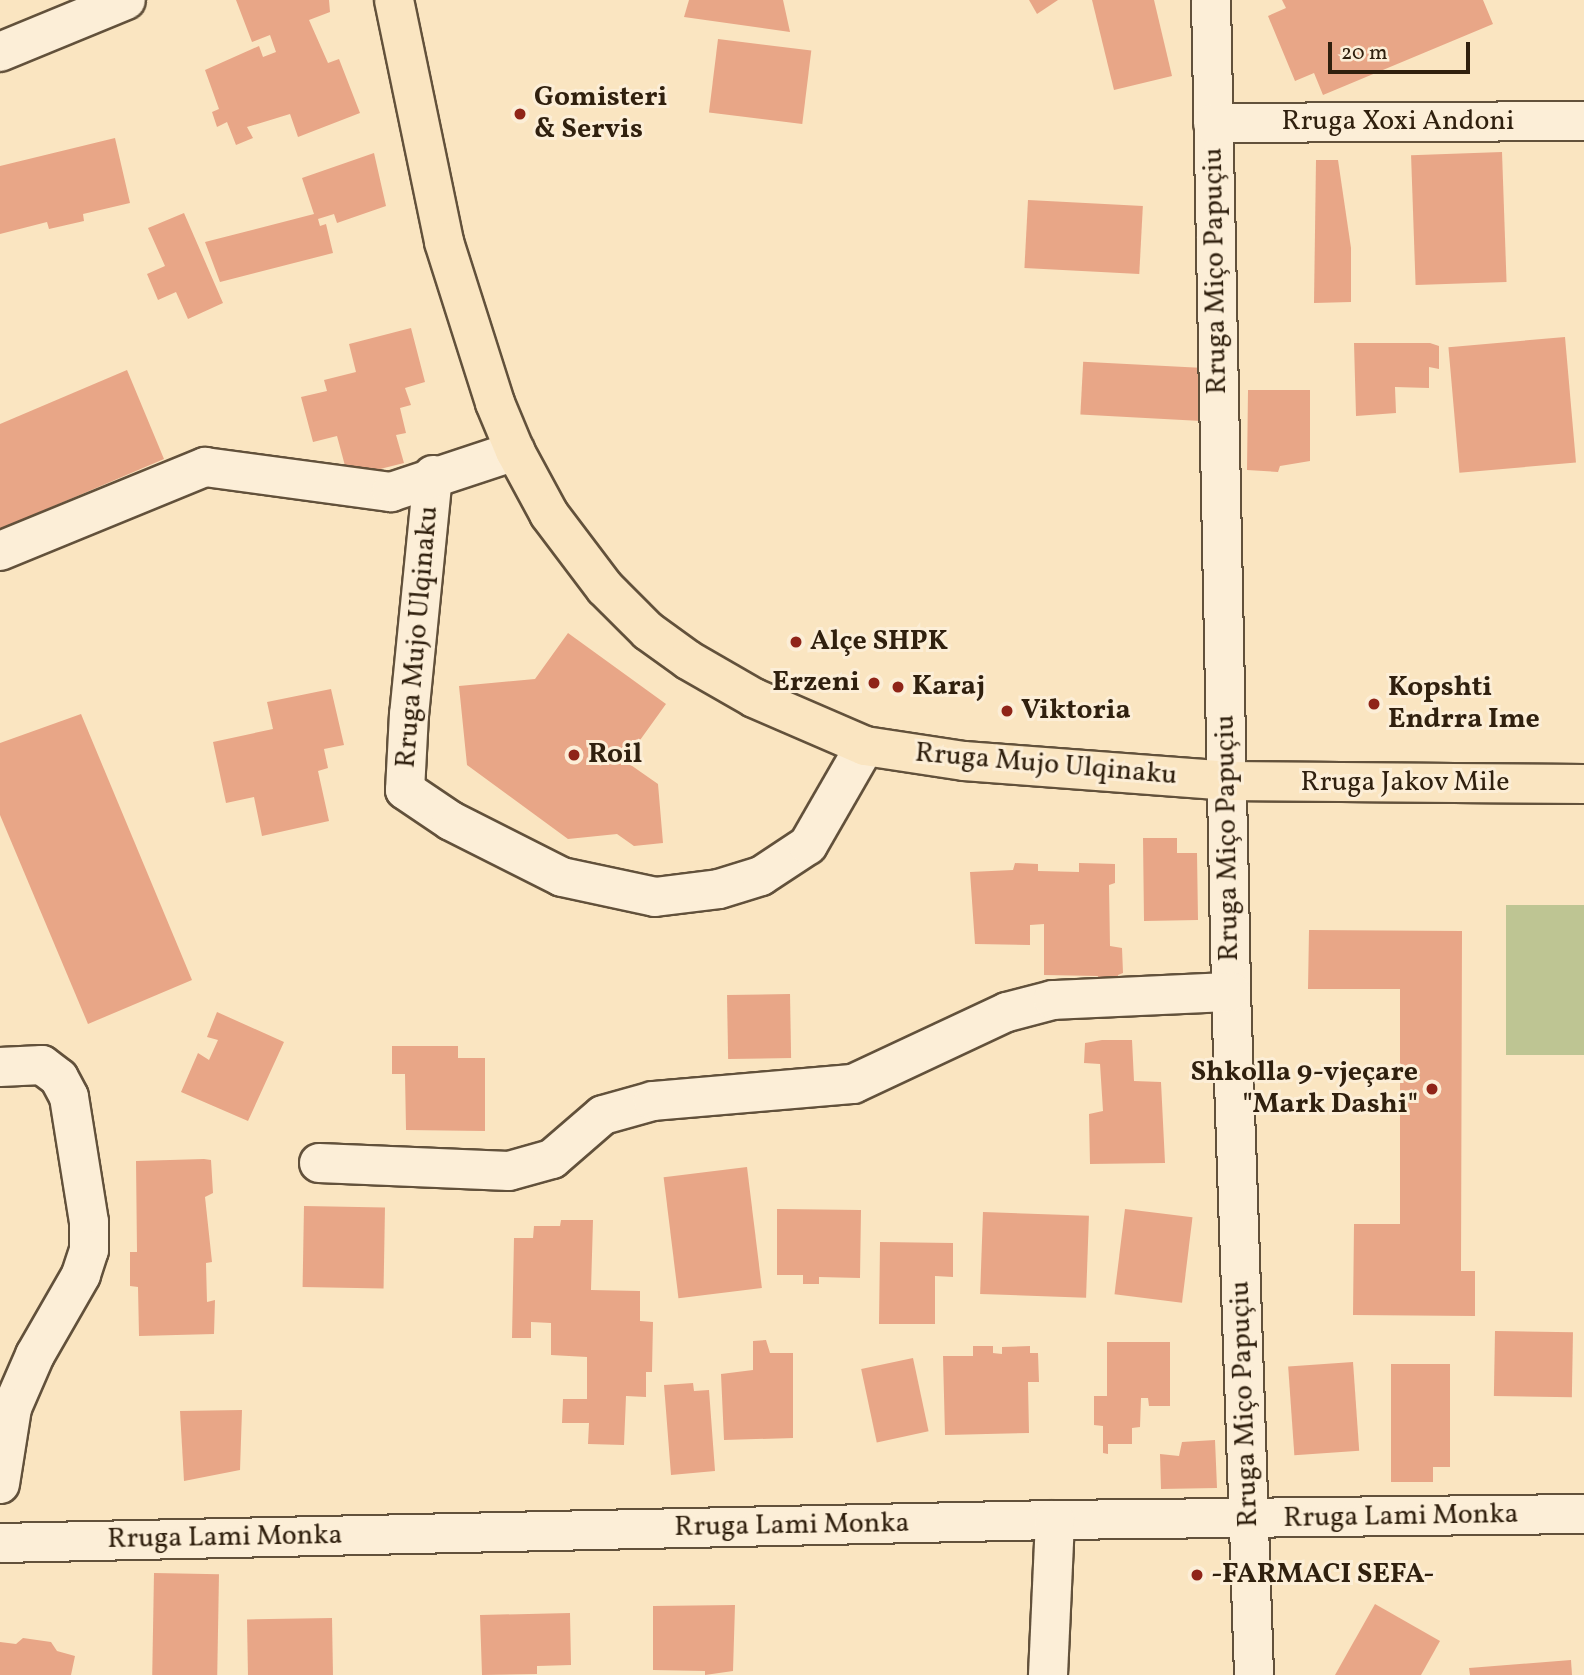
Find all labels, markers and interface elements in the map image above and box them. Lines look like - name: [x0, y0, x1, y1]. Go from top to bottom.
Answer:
- scale bar: [1332, 28, 1474, 72]
- text: 20 m: [1341, 39, 1387, 68]
- place label: Gomisteri & Servis: [534, 81, 667, 147]
- street label: Rruga Xoxi Andoni: [1281, 105, 1515, 139]
- marker: Gomisteri & Servis: [512, 106, 528, 122]
- street label: Rruga Miço Papuçiu: [1197, 147, 1235, 395]
- street label: Rruga Mujo Ulqinaku: [390, 505, 446, 769]
- place label: Alçe SHPK: [810, 625, 948, 659]
- marker: Alçe SHPK: [788, 634, 804, 650]
- place label: Erzeni: [772, 666, 860, 700]
- place label: Karaj: [912, 670, 985, 704]
- place label: Kopshti Endrra Ime: [1388, 671, 1540, 737]
- marker: Erzeni: [866, 675, 882, 691]
- marker: Karaj: [890, 679, 906, 695]
- place label: Viktoria: [1021, 694, 1131, 728]
- marker: Kopshti Endrra Ime: [1366, 696, 1382, 712]
- marker: Viktoria: [999, 703, 1015, 719]
- street label: Rruga Miço Papuçiu: [1209, 714, 1247, 962]
- street label: Rruga Mujo Ulqinaku: [914, 737, 1178, 793]
- place label: Roil: [588, 738, 642, 772]
- marker: Roil: [566, 747, 582, 763]
- street label: Rruga Jakov Mile: [1300, 766, 1510, 800]
- place label: Shkolla 9-vjeçare "Mark Dashi": [1190, 1056, 1418, 1122]
- marker: Shkolla 9-vjeçare "Mark Dashi": [1424, 1081, 1440, 1097]
- street label: Rruga Miço Papuçiu: [1224, 1280, 1266, 1528]
- street label: Rruga Lami Monka: [1283, 1498, 1519, 1536]
- street label: Rruga Lami Monka: [674, 1507, 910, 1545]
- street label: Rruga Lami Monka: [107, 1519, 343, 1557]
- place label: -FARMACI SEFA-: [1211, 1558, 1435, 1592]
- marker: -FARMACI SEFA-: [1189, 1567, 1205, 1583]

